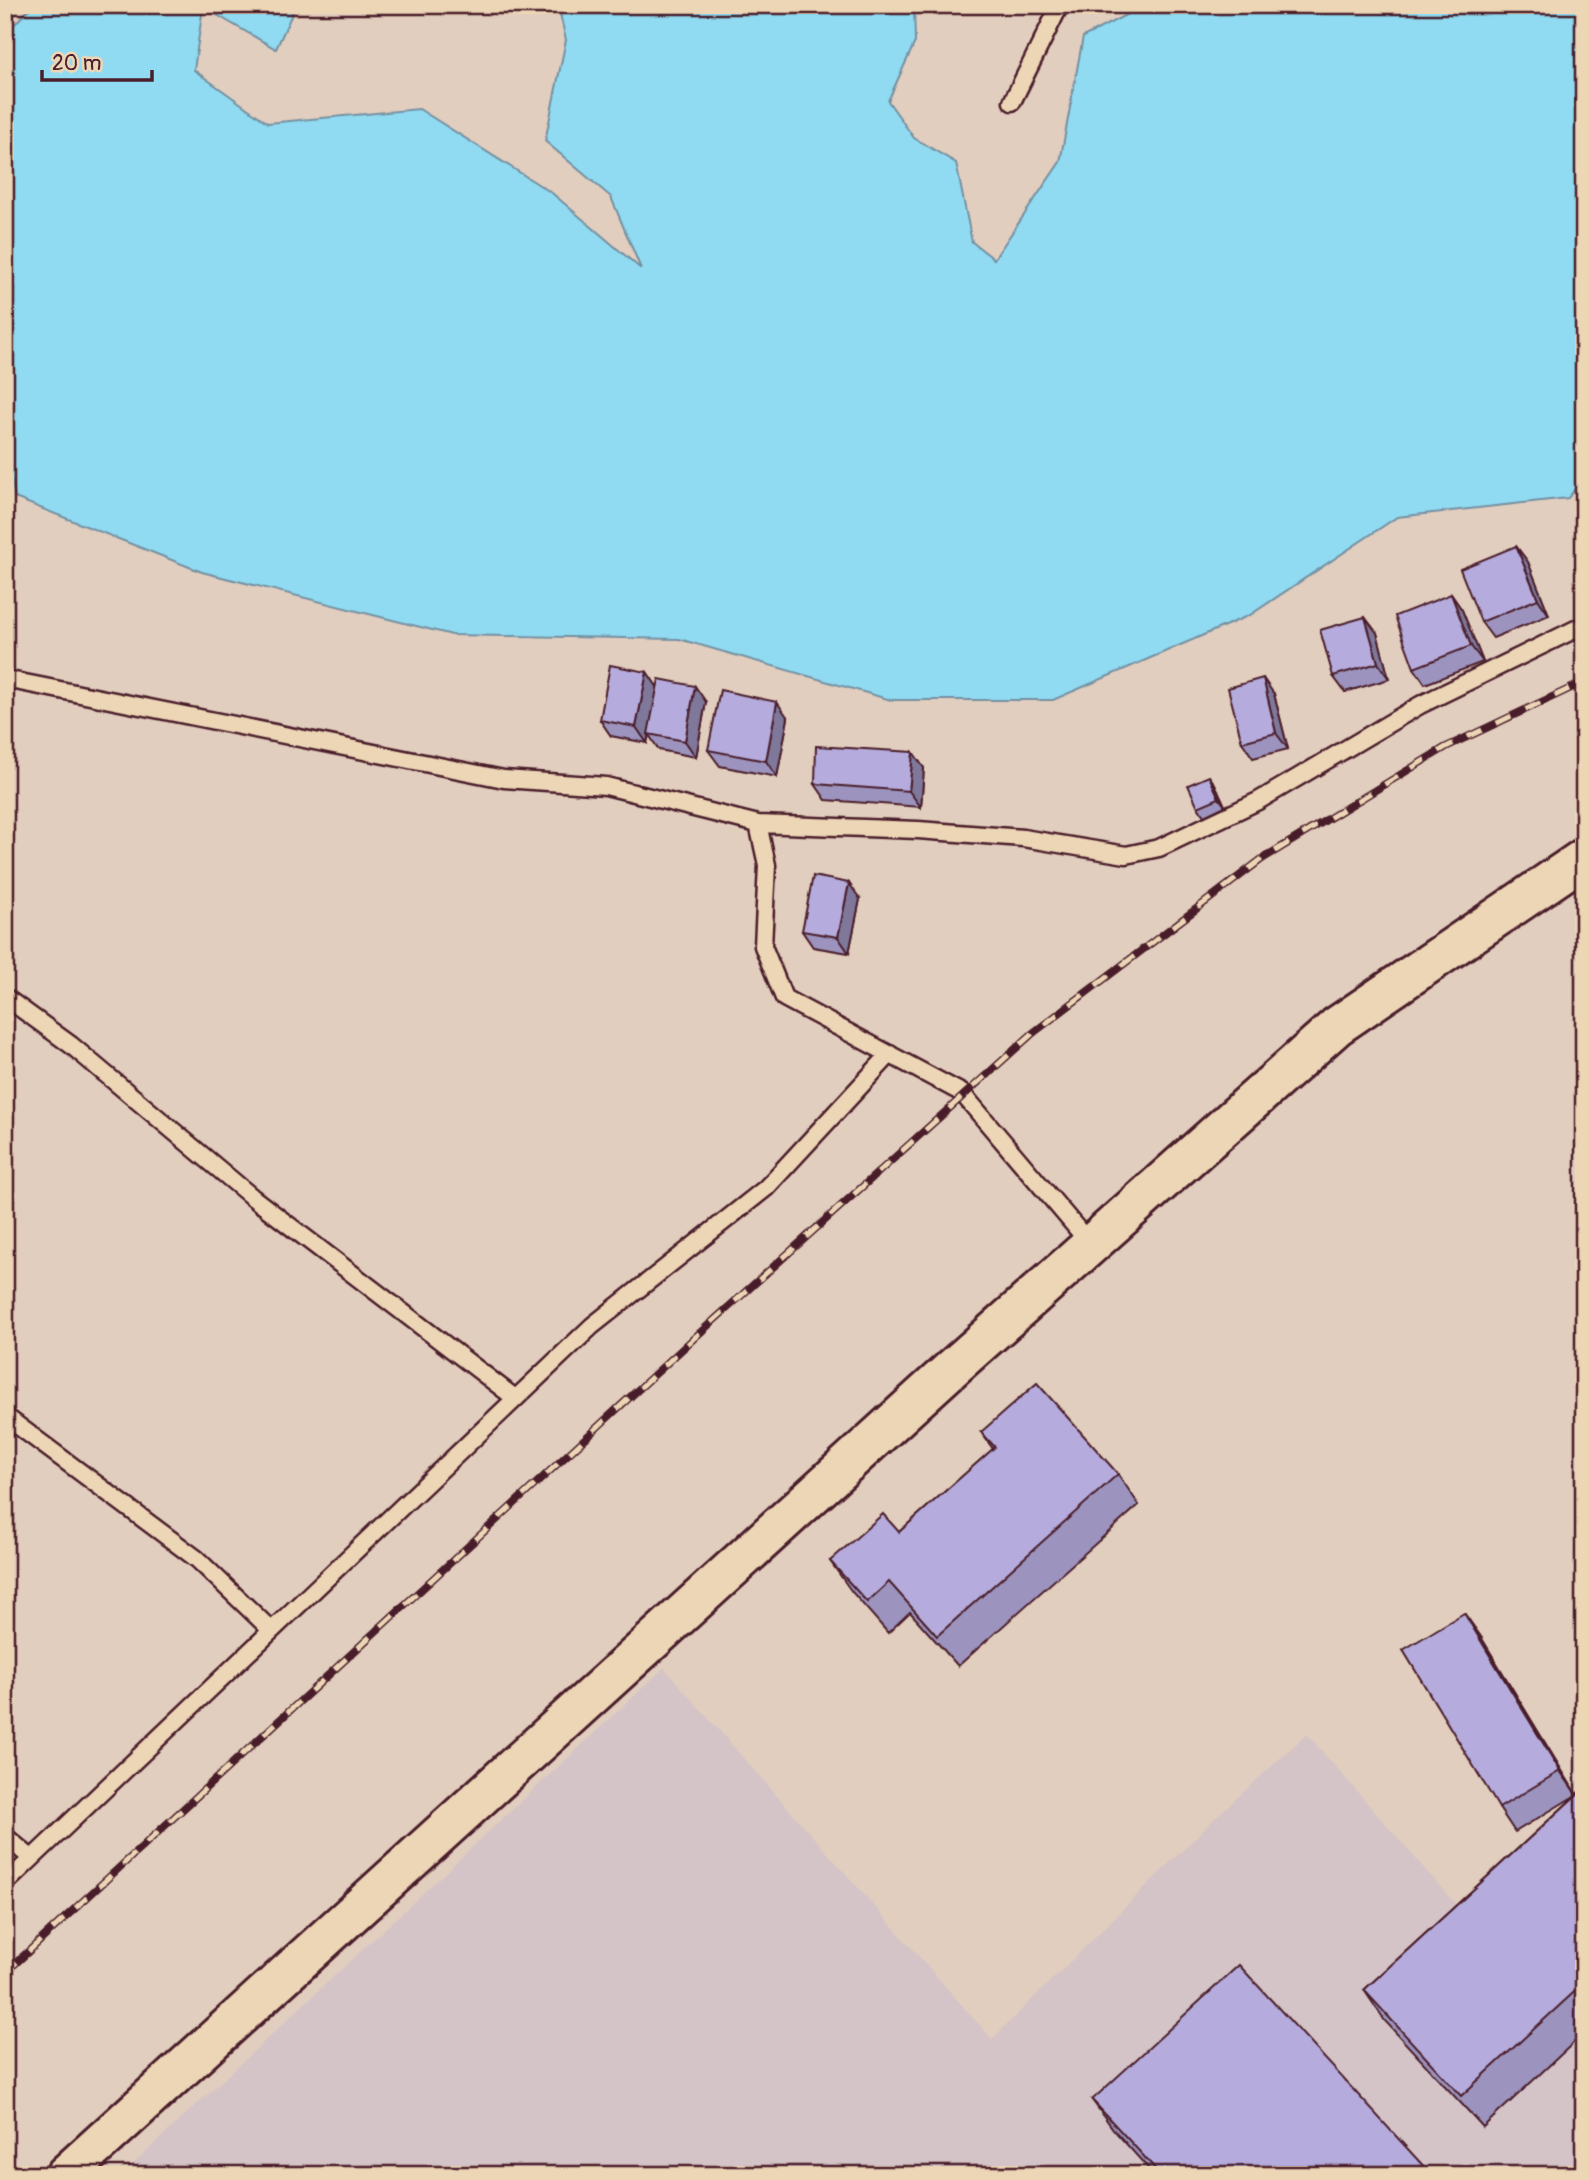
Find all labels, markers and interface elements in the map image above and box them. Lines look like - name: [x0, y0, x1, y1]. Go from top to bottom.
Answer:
- scale bar: [42, 38, 152, 82]
- text: 20 m: [52, 50, 101, 77]

